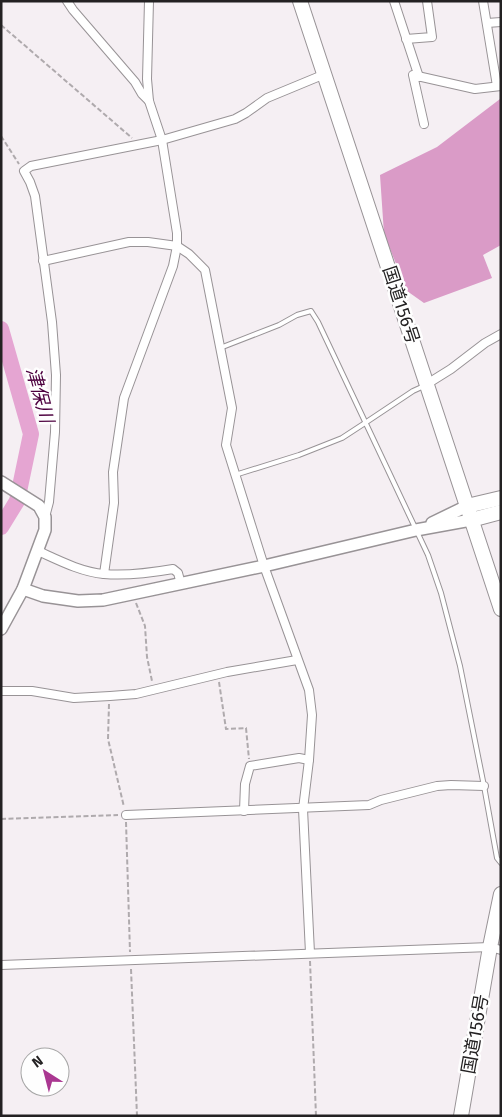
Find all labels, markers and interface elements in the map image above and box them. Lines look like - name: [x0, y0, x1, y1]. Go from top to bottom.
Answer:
- street label: 国道156号: [378, 263, 424, 347]
- water label: 津保川: [22, 364, 59, 427]
- street label: 国道156号: [457, 992, 493, 1076]
- north arrow: [20, 1047, 70, 1097]
- text: N: [29, 1052, 46, 1071]

